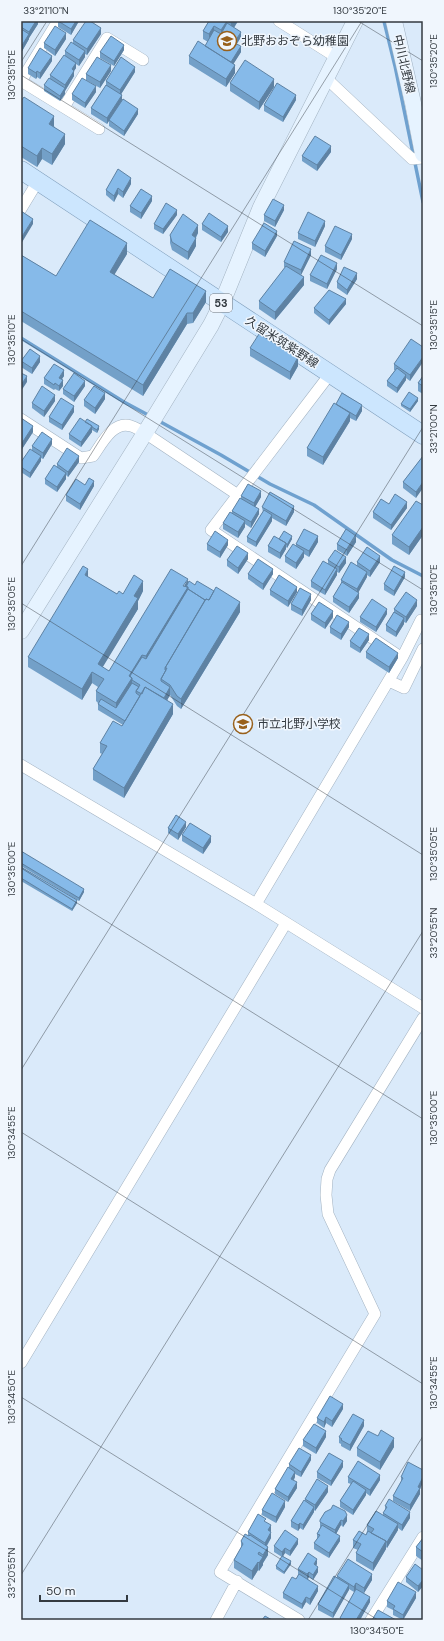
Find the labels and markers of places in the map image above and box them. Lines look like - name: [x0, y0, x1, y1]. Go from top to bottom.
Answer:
- school or university icon: 北野おおぞら幼稚園: [216, 30, 238, 52]
- place label: 北野おおぞら幼稚園: [241, 33, 349, 49]
- school or university icon: 市立北野小学校: [232, 713, 254, 735]
- place label: 市立北野小学校: [257, 716, 341, 732]

